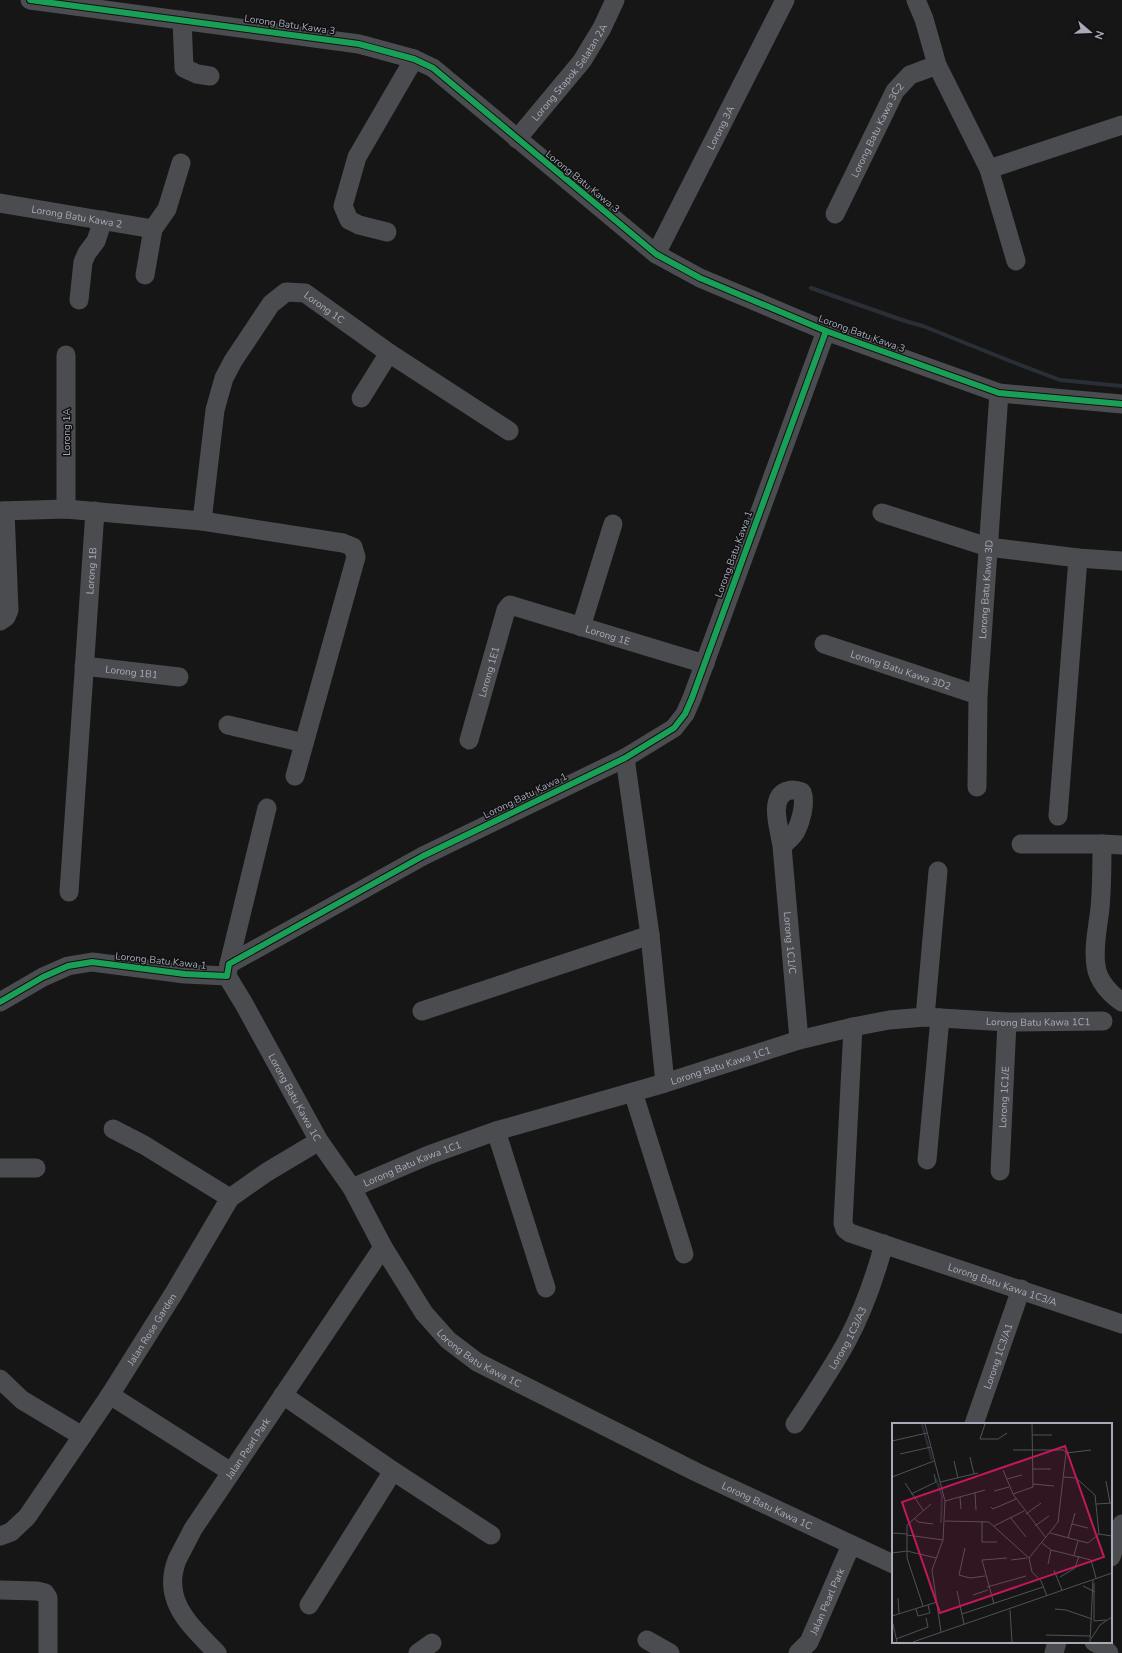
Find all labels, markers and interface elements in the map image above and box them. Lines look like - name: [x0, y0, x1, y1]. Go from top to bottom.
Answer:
- street label: Lorong Batu Kawa 3: [244, 12, 336, 38]
- north arrow: [1070, 12, 1110, 52]
- street label: Lorong Stapok Selatan 2A: [529, 21, 611, 124]
- text: N: [1091, 29, 1107, 41]
- street label: Lorong Batu Kawa 3C2: [848, 80, 907, 180]
- street label: Lorong 3A: [704, 103, 739, 152]
- street label: Lorong Batu Kawa 3: [542, 148, 622, 216]
- street label: Lorong Batu Kawa 2: [30, 202, 123, 232]
- street label: Lorong 1C: [301, 288, 347, 327]
- street label: Lorong Batu Kawa 3: [816, 312, 907, 356]
- street label: Lorong 1A: [60, 408, 74, 456]
- street label: Lorong Batu Kawa 1: [712, 509, 756, 600]
- street label: Lorong Batu Kawa 3D: [976, 539, 997, 639]
- street label: Lorong 1B: [83, 547, 101, 595]
- street label: Lorong 1E: [584, 622, 632, 649]
- street label: Lorong 1E1: [476, 645, 503, 699]
- street label: Lorong Batu Kawa 3D2: [848, 647, 953, 694]
- street label: Lorong 1B1: [104, 663, 159, 683]
- street label: Lorong Batu Kawa 1: [481, 770, 570, 822]
- street label: Lorong 1C1/C: [780, 911, 799, 975]
- street label: Lorong Batu Kawa 1: [115, 949, 207, 973]
- street label: Lorong Batu Kawa 1C1: [985, 1015, 1090, 1030]
- street label: Lorong Batu Kawa 1C1: [669, 1044, 773, 1089]
- street label: Lorong Batu Kawa 1C: [264, 1051, 324, 1144]
- street label: Lorong 1C1/E: [996, 1066, 1013, 1128]
- street label: Lorong Batu Kawa 1C1: [361, 1138, 463, 1190]
- street label: Lorong Batu Kawa 1C3/A: [946, 1260, 1059, 1310]
- street label: Jalan Rose Garden: [124, 1291, 180, 1369]
- street label: Lorong 1C3/A3: [826, 1305, 870, 1372]
- street label: Lorong 1C3/A1: [981, 1322, 1017, 1391]
- street label: Lorong Batu Kawa 1C: [433, 1326, 524, 1391]
- street label: Jalan Pearl Park: [222, 1415, 275, 1483]
- inset map: [892, 1423, 1112, 1643]
- street label: Lorong Batu Kawa 1C: [719, 1479, 815, 1533]
- street label: Jalan Pearl Park: [807, 1565, 849, 1638]

